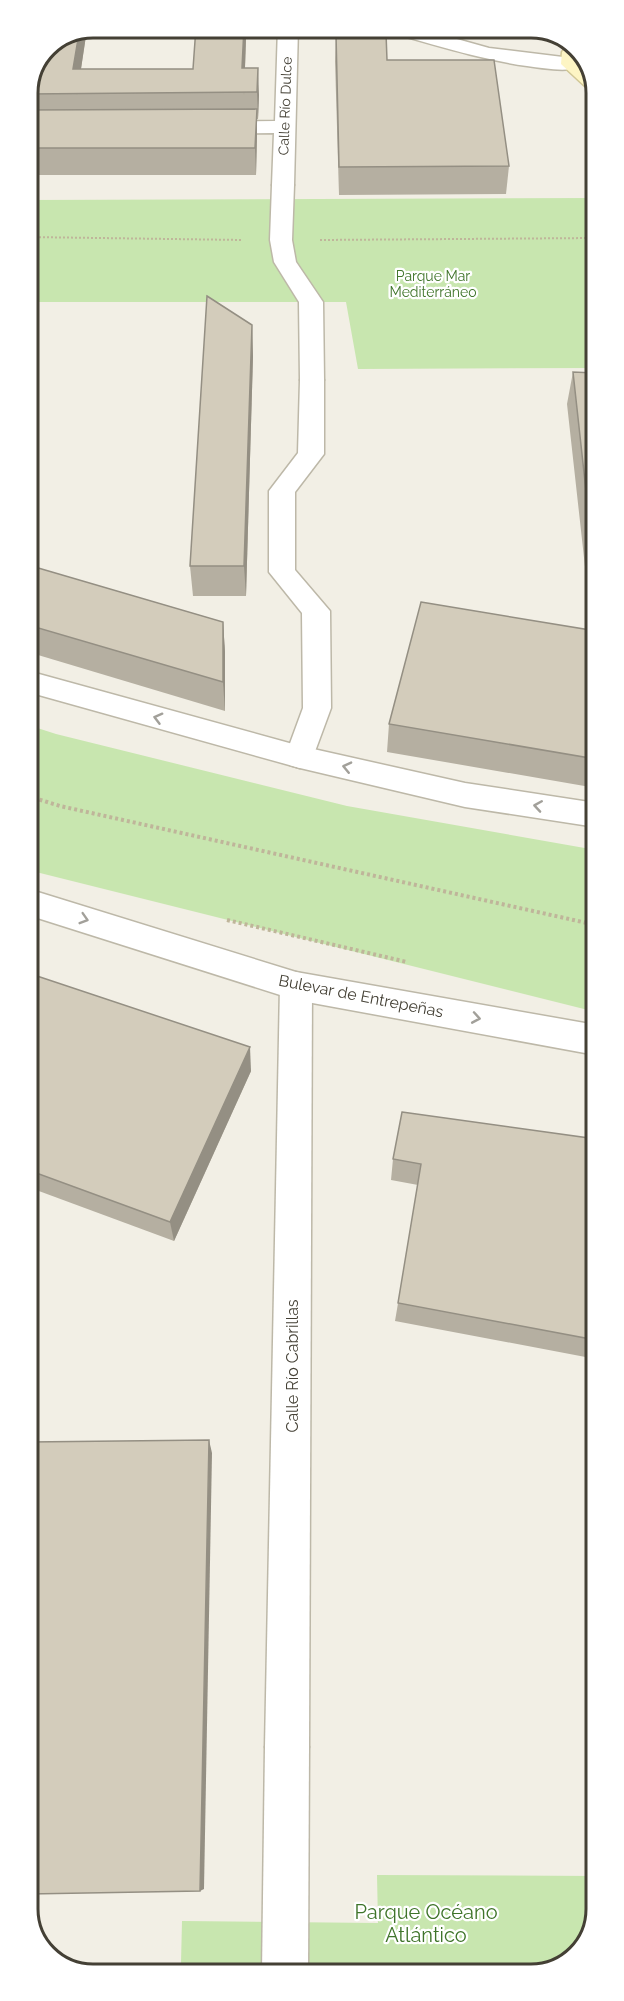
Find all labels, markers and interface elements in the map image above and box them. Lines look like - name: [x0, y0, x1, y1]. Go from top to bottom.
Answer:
- street label: Calle Río Dulce: [275, 56, 295, 156]
- park label: Parque Mar Mediterráneo: [389, 268, 477, 300]
- one-way arrow: [153, 713, 164, 725]
- one-way arrow: [342, 762, 352, 775]
- one-way arrow: [533, 801, 543, 813]
- one-way arrow: [78, 912, 89, 924]
- street label: Bulevar de Entrepeñas: [277, 971, 445, 1021]
- one-way arrow: [470, 1011, 480, 1024]
- street label: Calle Río Cabrillas: [283, 1299, 302, 1433]
- park label: Parque Océano Atlántico: [354, 1900, 498, 1947]

